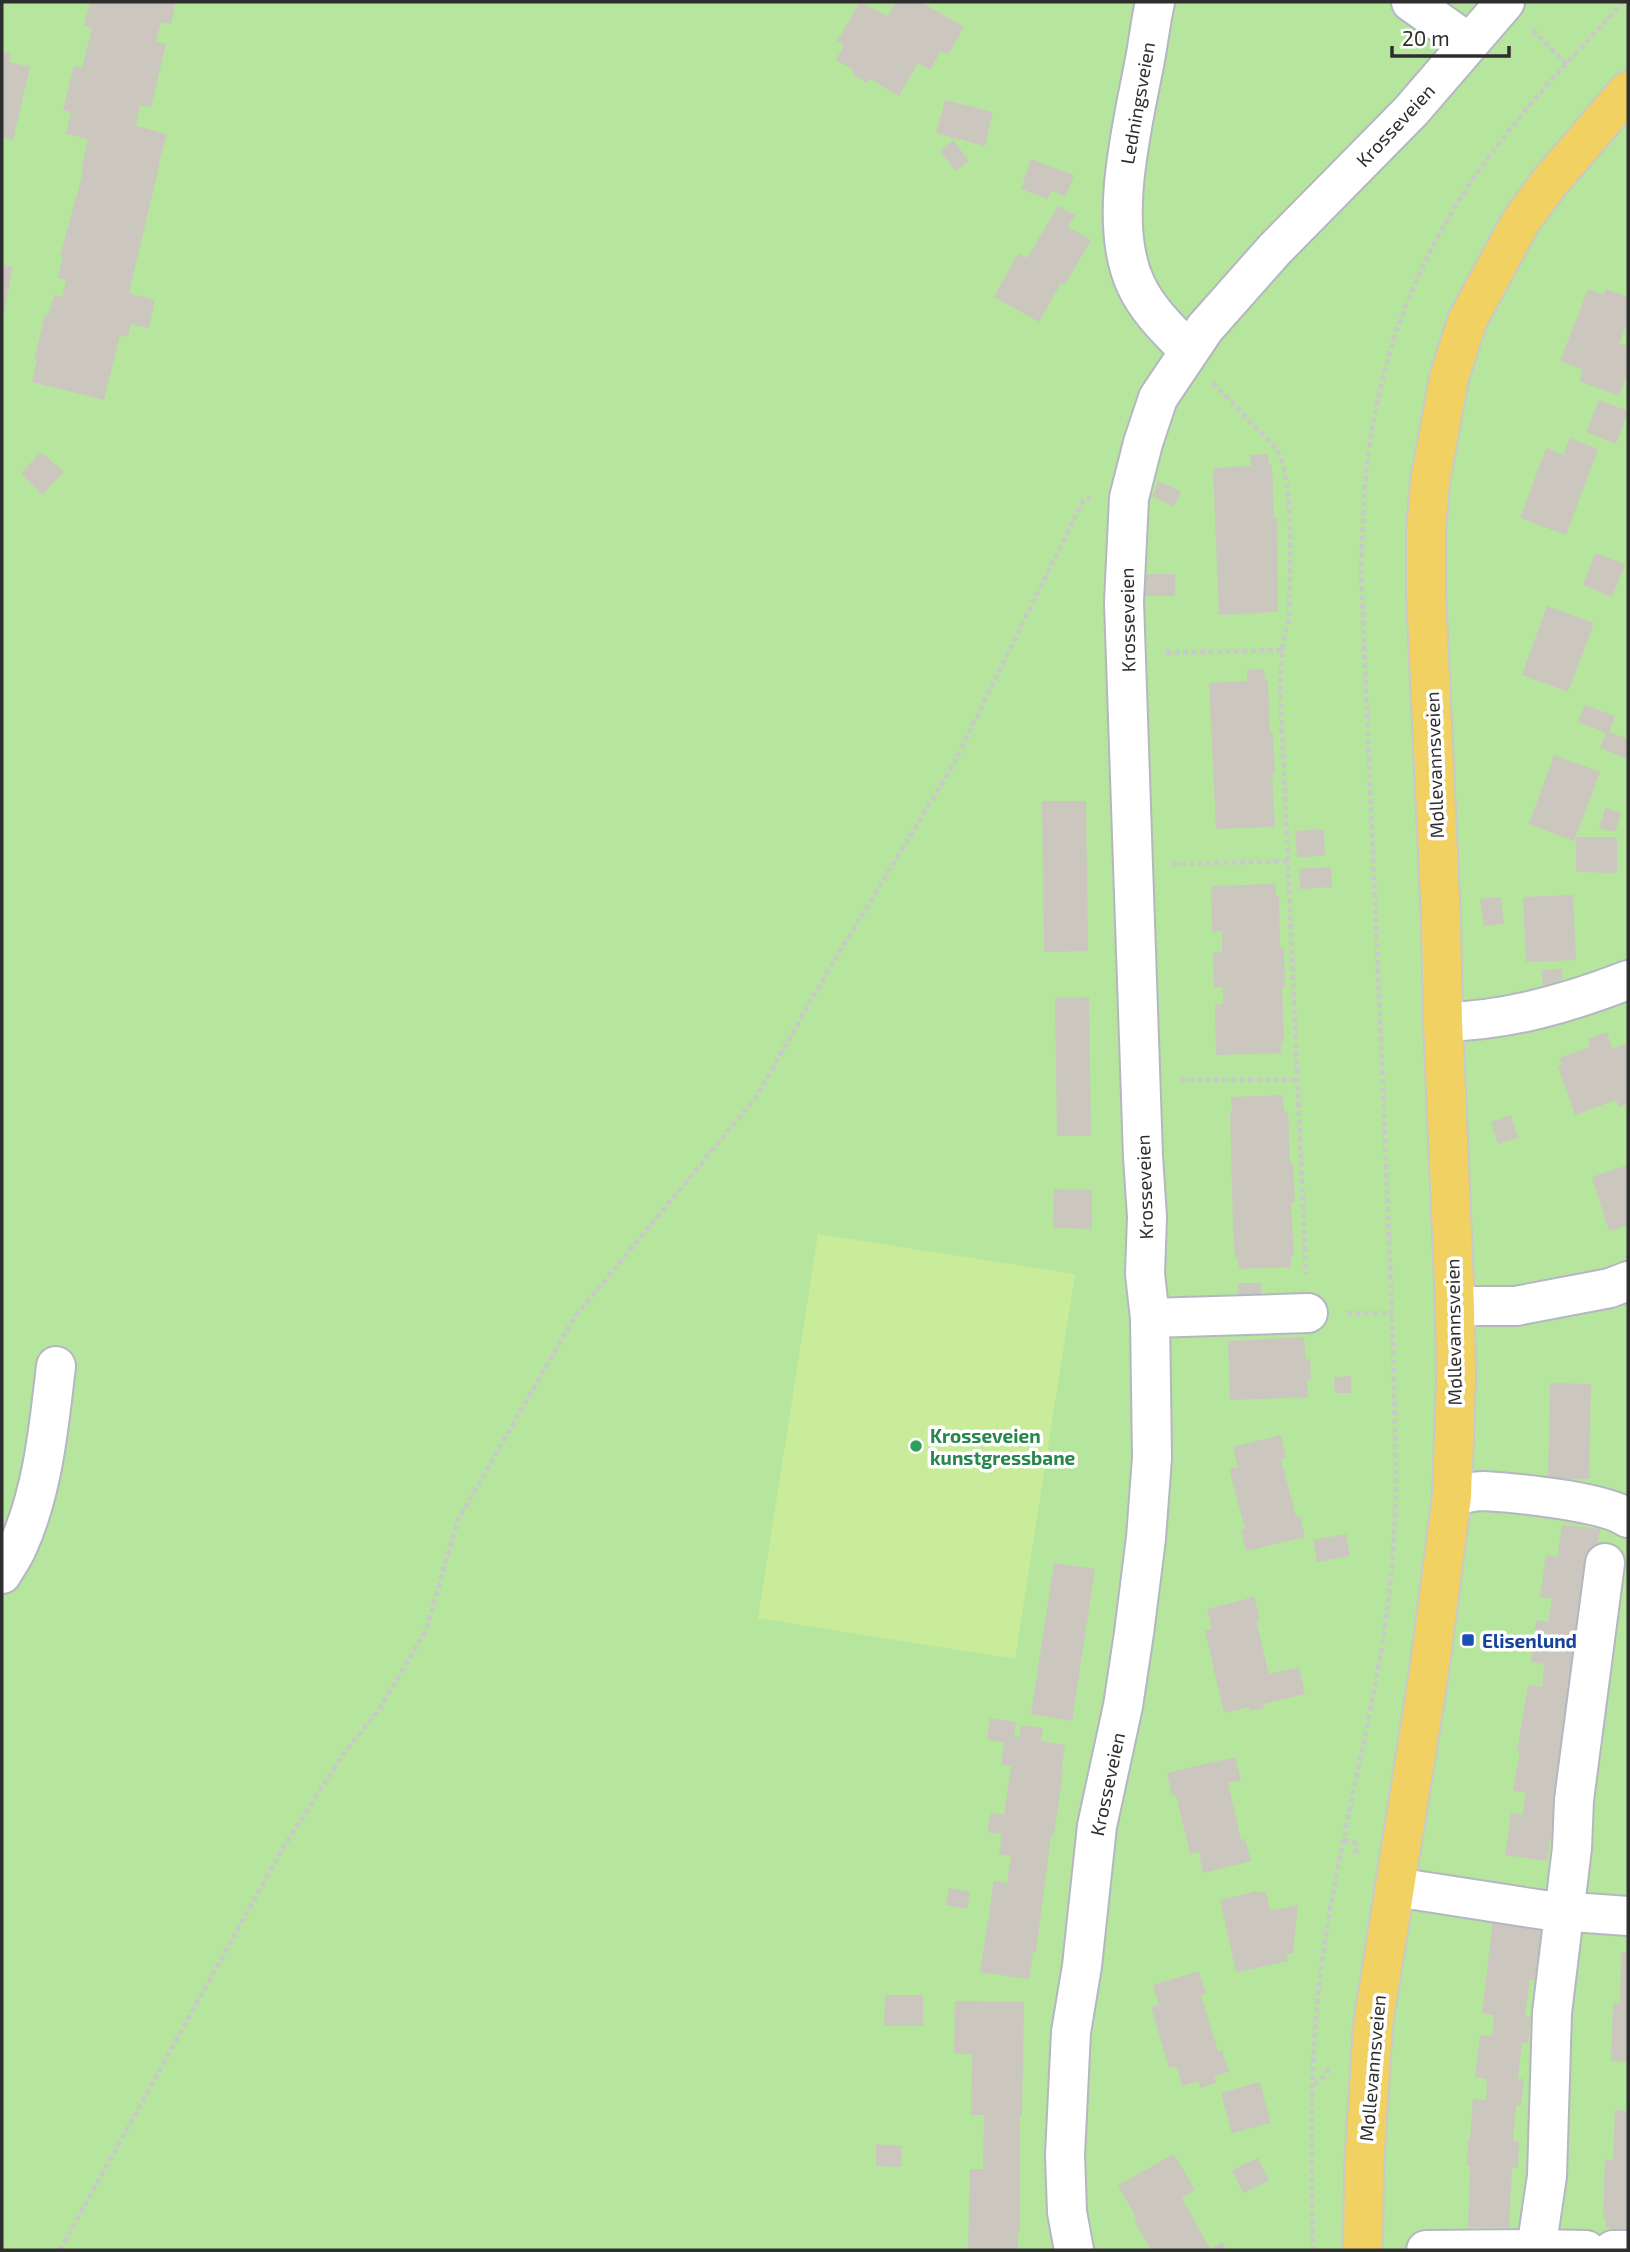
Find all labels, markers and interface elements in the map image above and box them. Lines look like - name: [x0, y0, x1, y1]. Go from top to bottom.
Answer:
- scale bar: [1392, 14, 1509, 58]
- text: 20 m: [1402, 25, 1450, 50]
- street label: Ledningsveien: [1115, 40, 1159, 166]
- street label: Krosseveien: [1351, 79, 1439, 171]
- street label: Krosseveien: [1115, 567, 1139, 673]
- street label: Møllevannsveien: [1420, 691, 1448, 839]
- street label: Krosseveien: [1131, 1134, 1157, 1240]
- street label: Møllevannsveien: [1440, 1258, 1466, 1406]
- place label: Krosseveien kunstgressbane: [930, 1424, 1076, 1469]
- marker: Krosseveien kunstgressbane: [908, 1438, 924, 1454]
- place label: Elisenlund: [1482, 1629, 1577, 1652]
- marker: Elisenlund: [1460, 1632, 1476, 1648]
- street label: Krosseveien: [1085, 1730, 1129, 1838]
- street label: Møllevannsveien: [1354, 1994, 1390, 2142]

